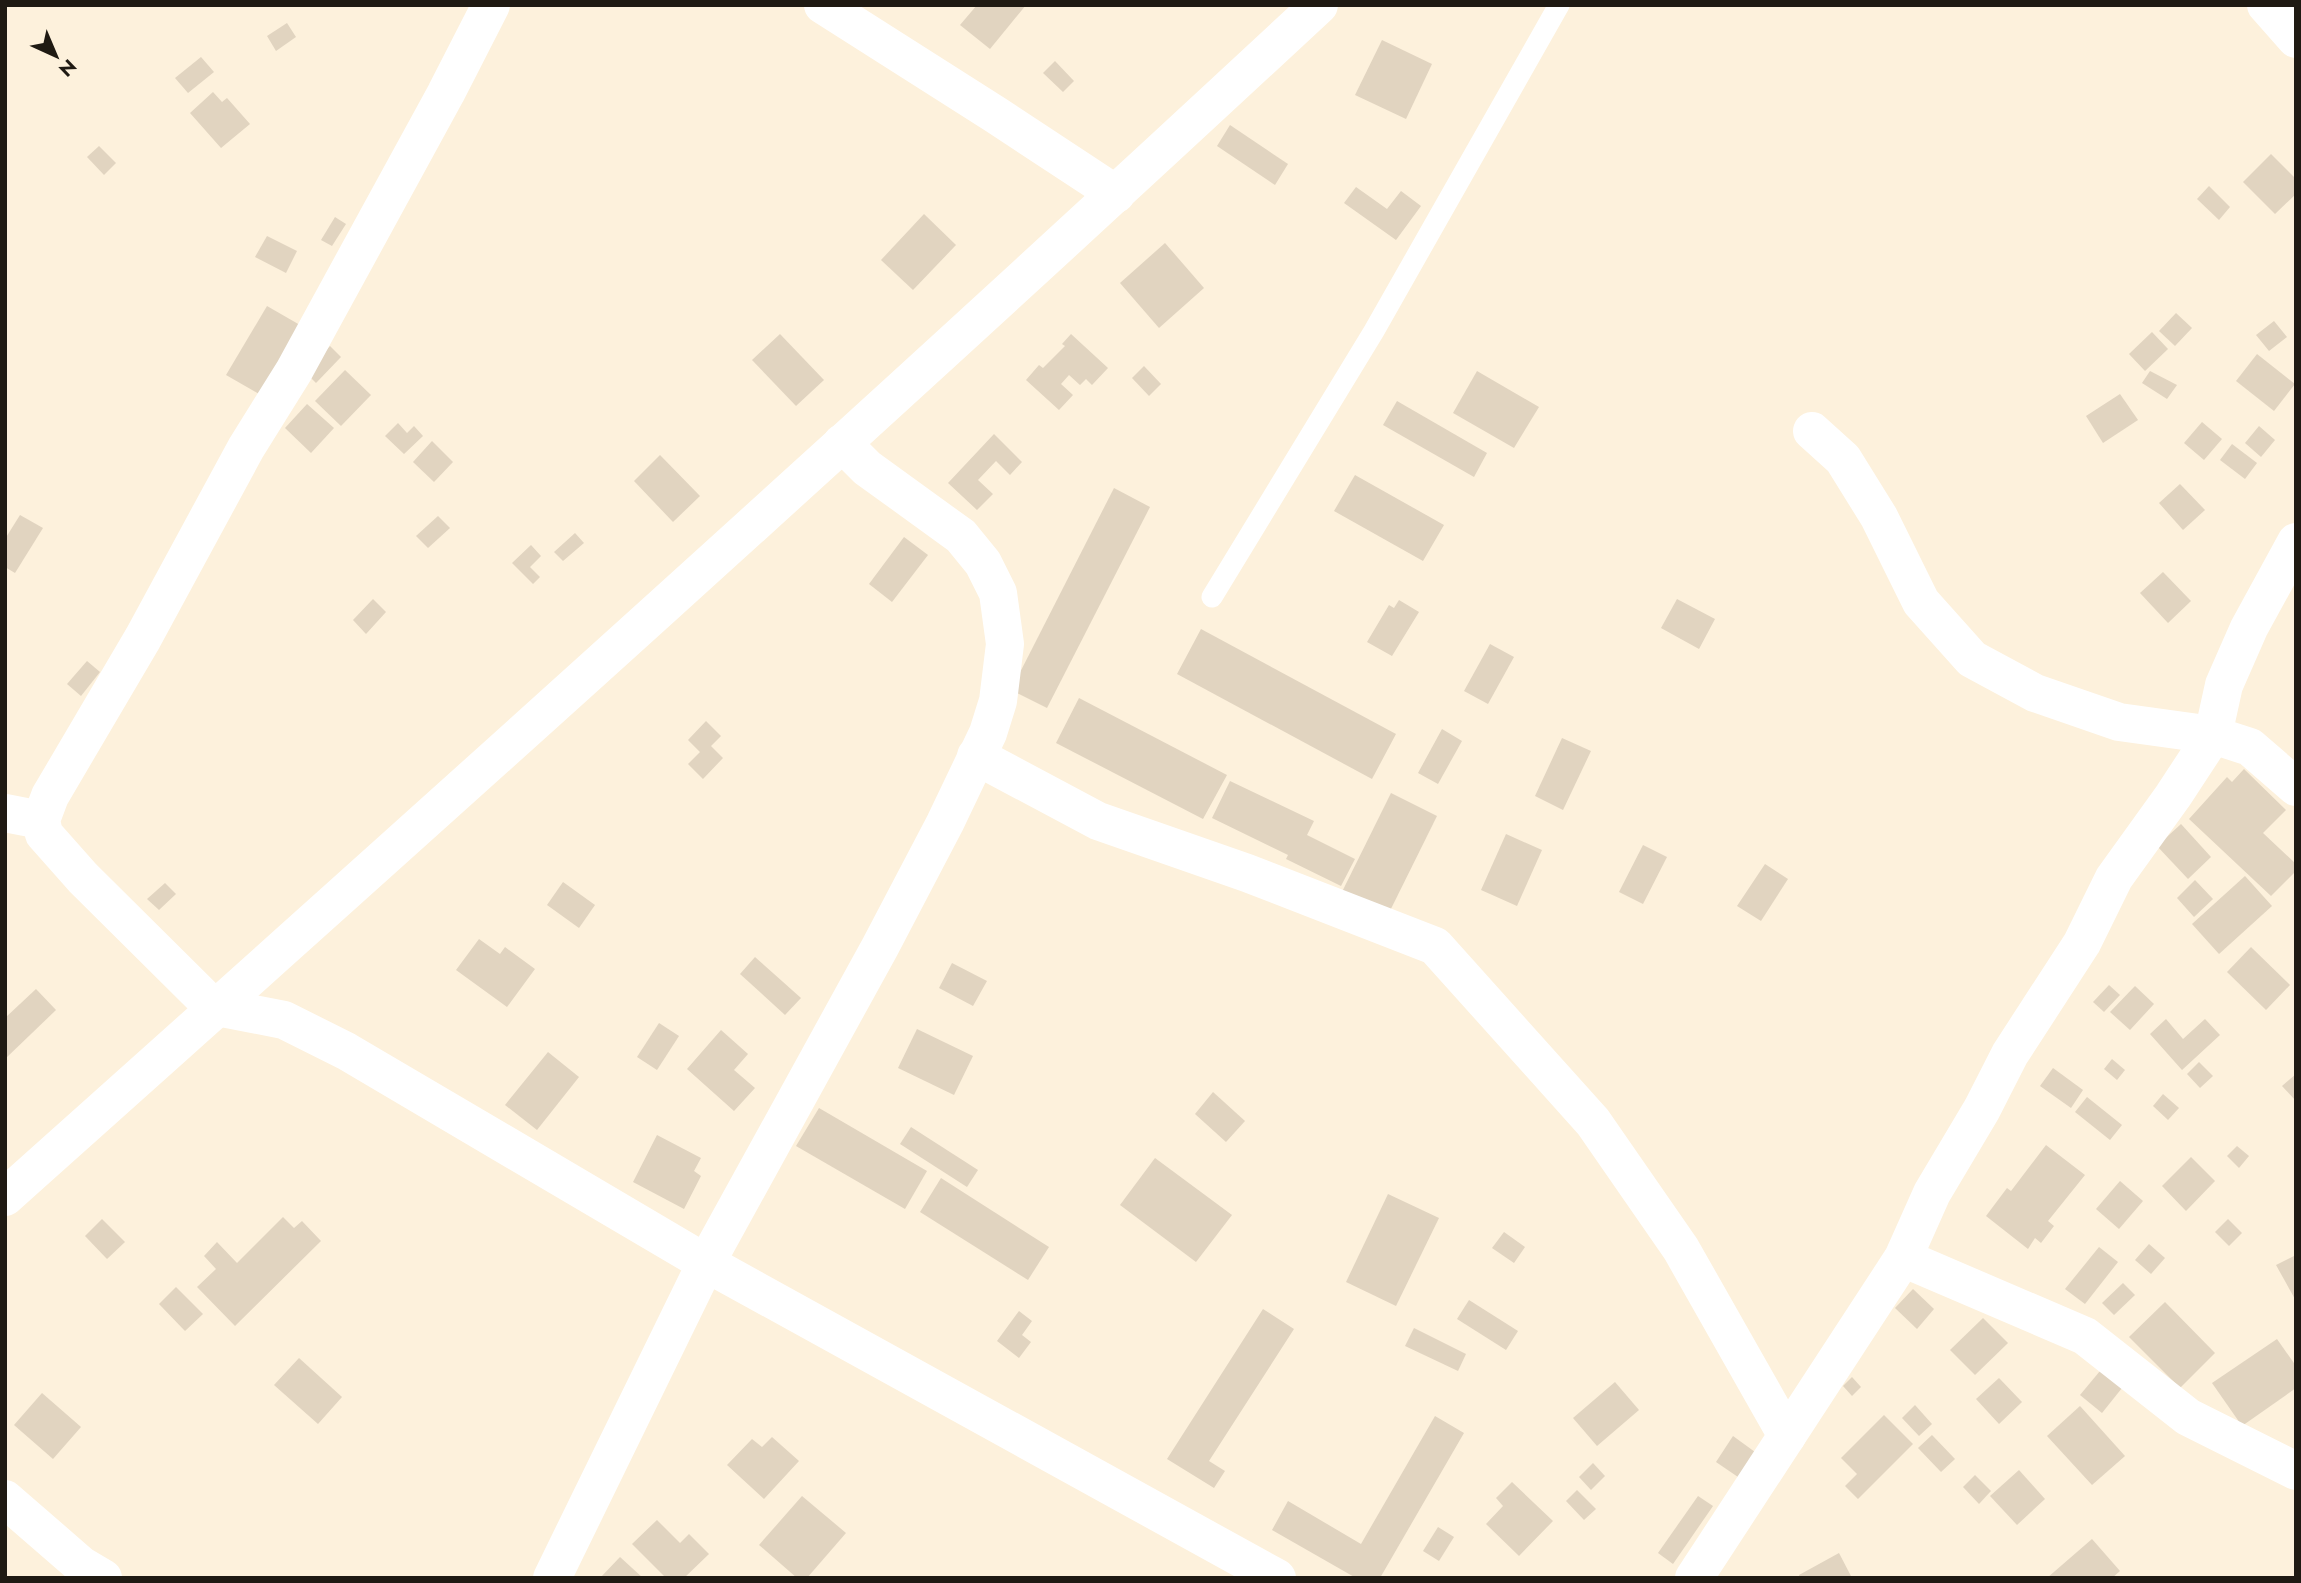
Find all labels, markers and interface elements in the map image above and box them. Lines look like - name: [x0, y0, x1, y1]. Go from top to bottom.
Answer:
- north arrow: [21, 21, 91, 91]
- text: N: [53, 53, 82, 83]

